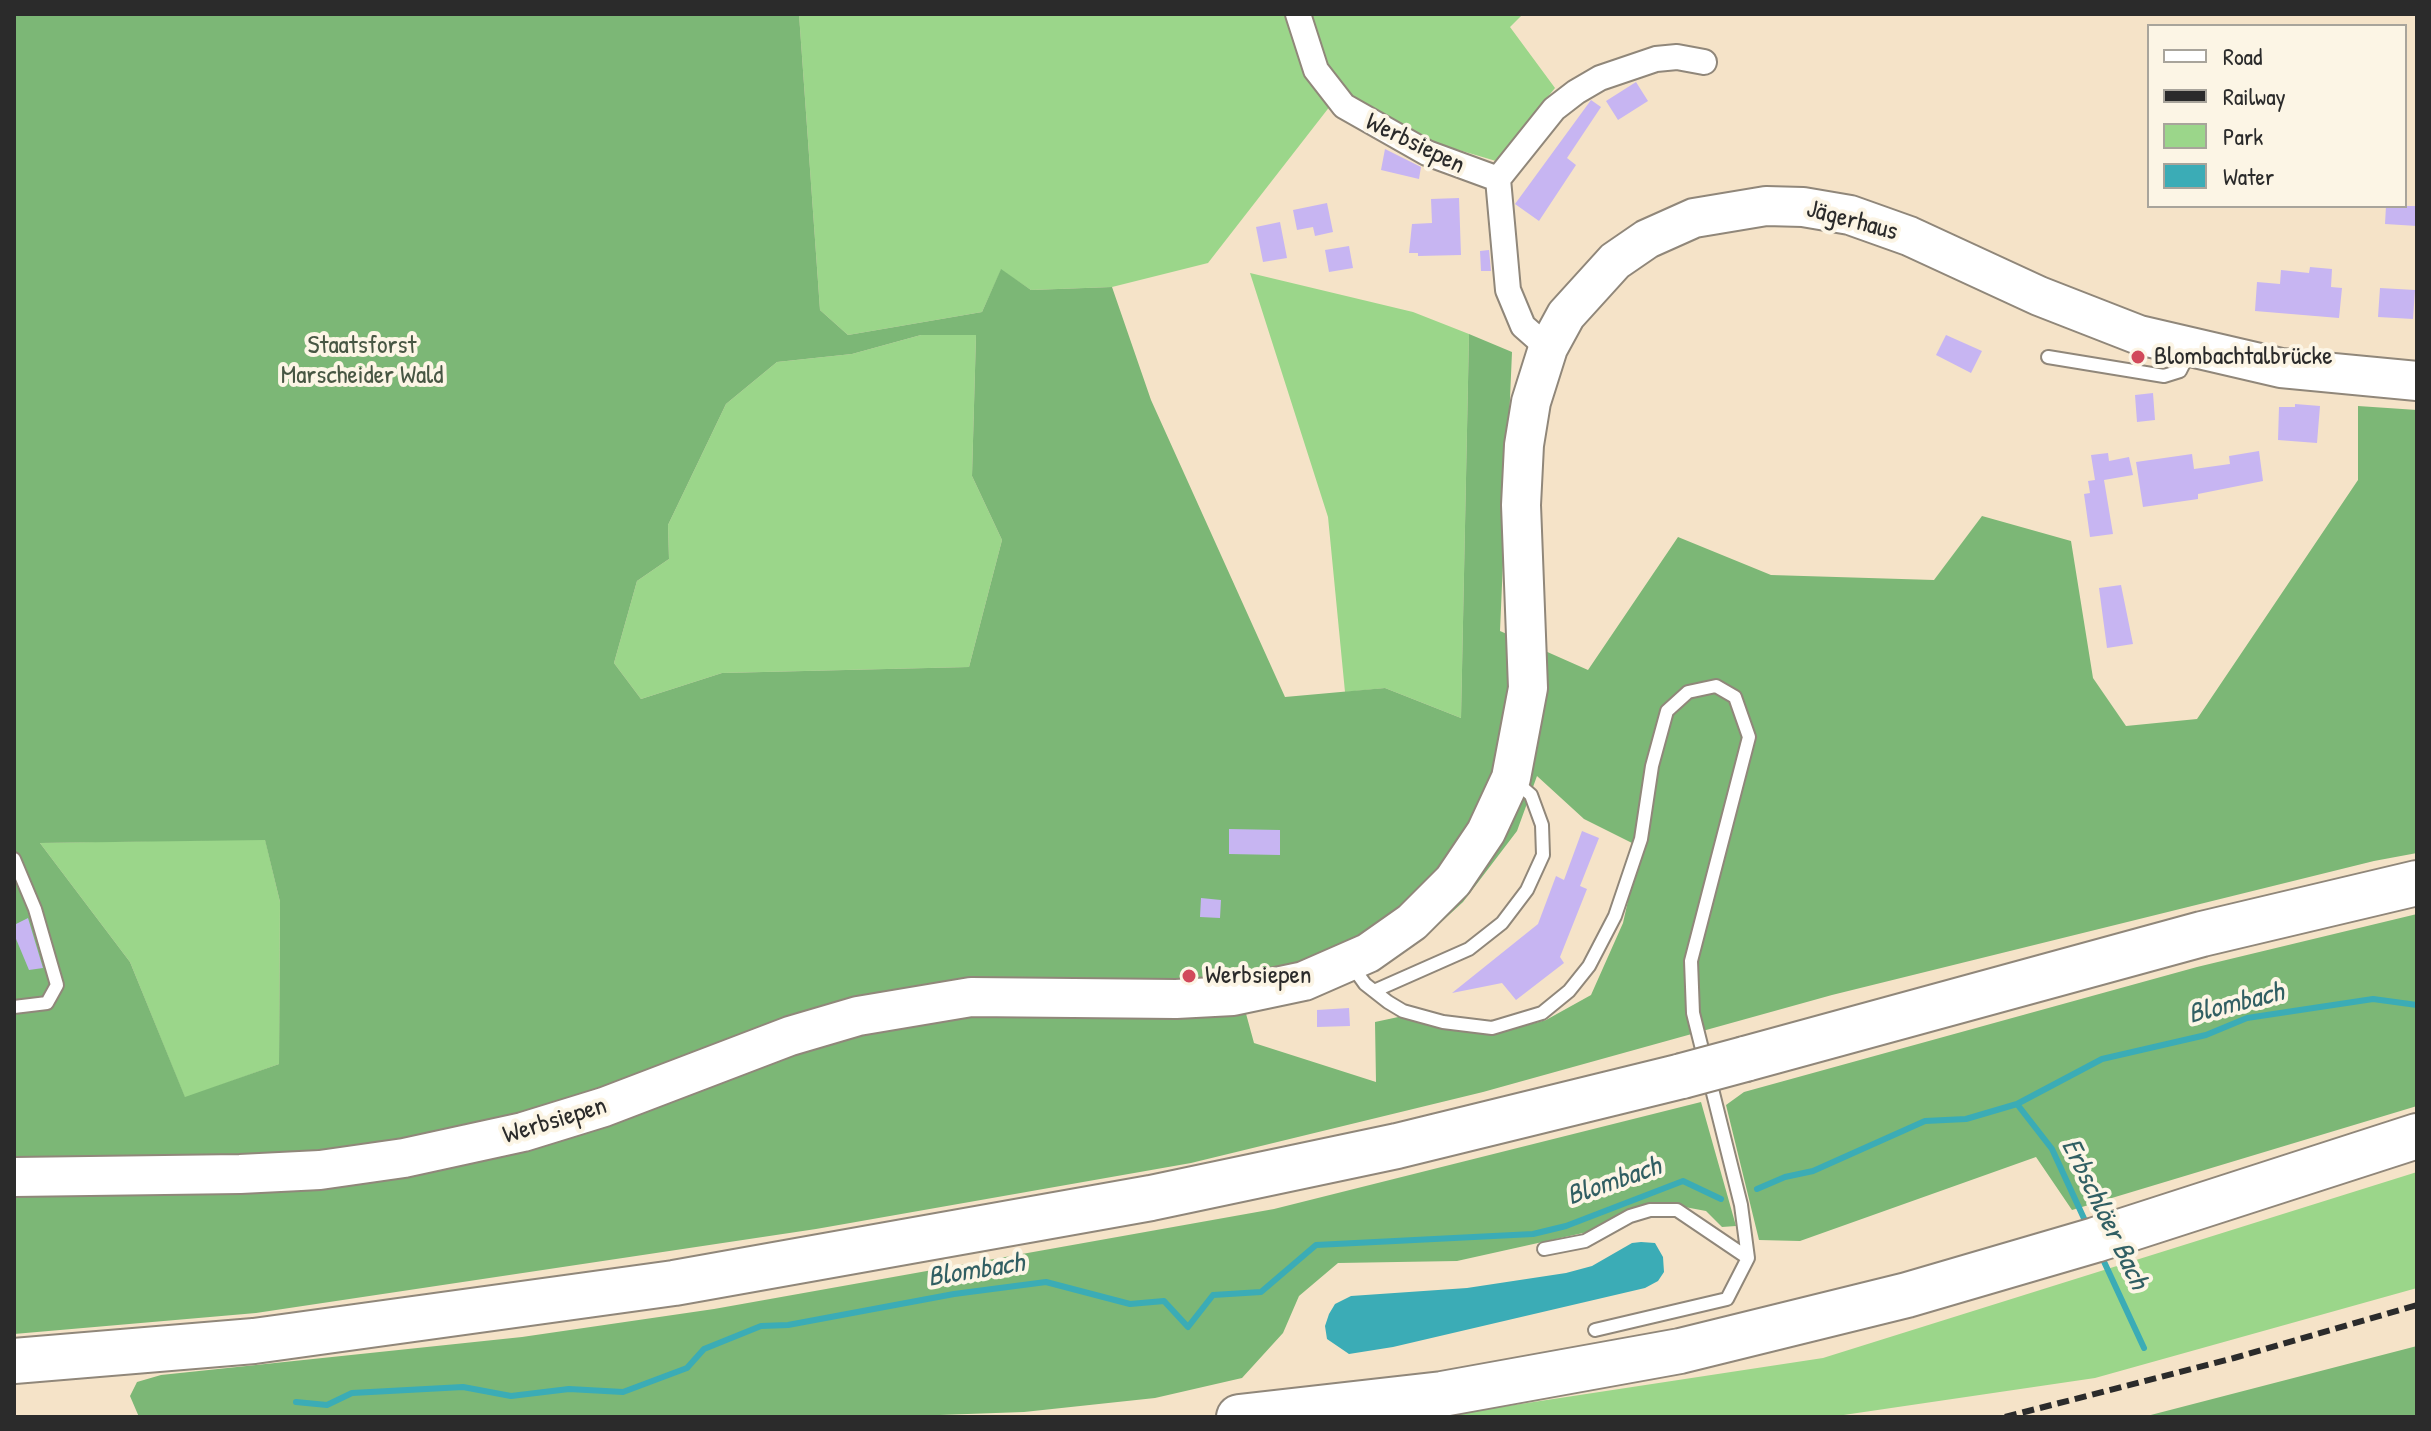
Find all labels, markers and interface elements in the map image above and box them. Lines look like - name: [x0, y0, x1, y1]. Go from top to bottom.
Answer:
- legend: [2147, 24, 2407, 208]
- text: Road: [2223, 40, 2262, 72]
- text: Railway: [2223, 80, 2286, 112]
- street label: Werbsiepen: [1360, 107, 1470, 181]
- text: Park: [2223, 120, 2263, 152]
- text: Water: [2223, 160, 2274, 192]
- street label: Jägerhaus: [1803, 194, 1901, 248]
- park label: Staatsforst Marscheider Wald: [281, 330, 443, 392]
- place label: Blombachtalbrücke: [2154, 341, 2333, 373]
- marker: Blombachtalbrücke: [2129, 348, 2147, 366]
- place label: Werbsiepen: [1205, 960, 1311, 992]
- marker: Werbsiepen: [1180, 967, 1198, 985]
- water label: Blombach: [2185, 976, 2287, 1032]
- street label: Werbsiepen: [500, 1091, 610, 1151]
- water label: Erbschlöer Bach: [2053, 1133, 2155, 1295]
- water label: Blombach: [1563, 1150, 1665, 1214]
- water label: Blombach: [925, 1247, 1027, 1295]

